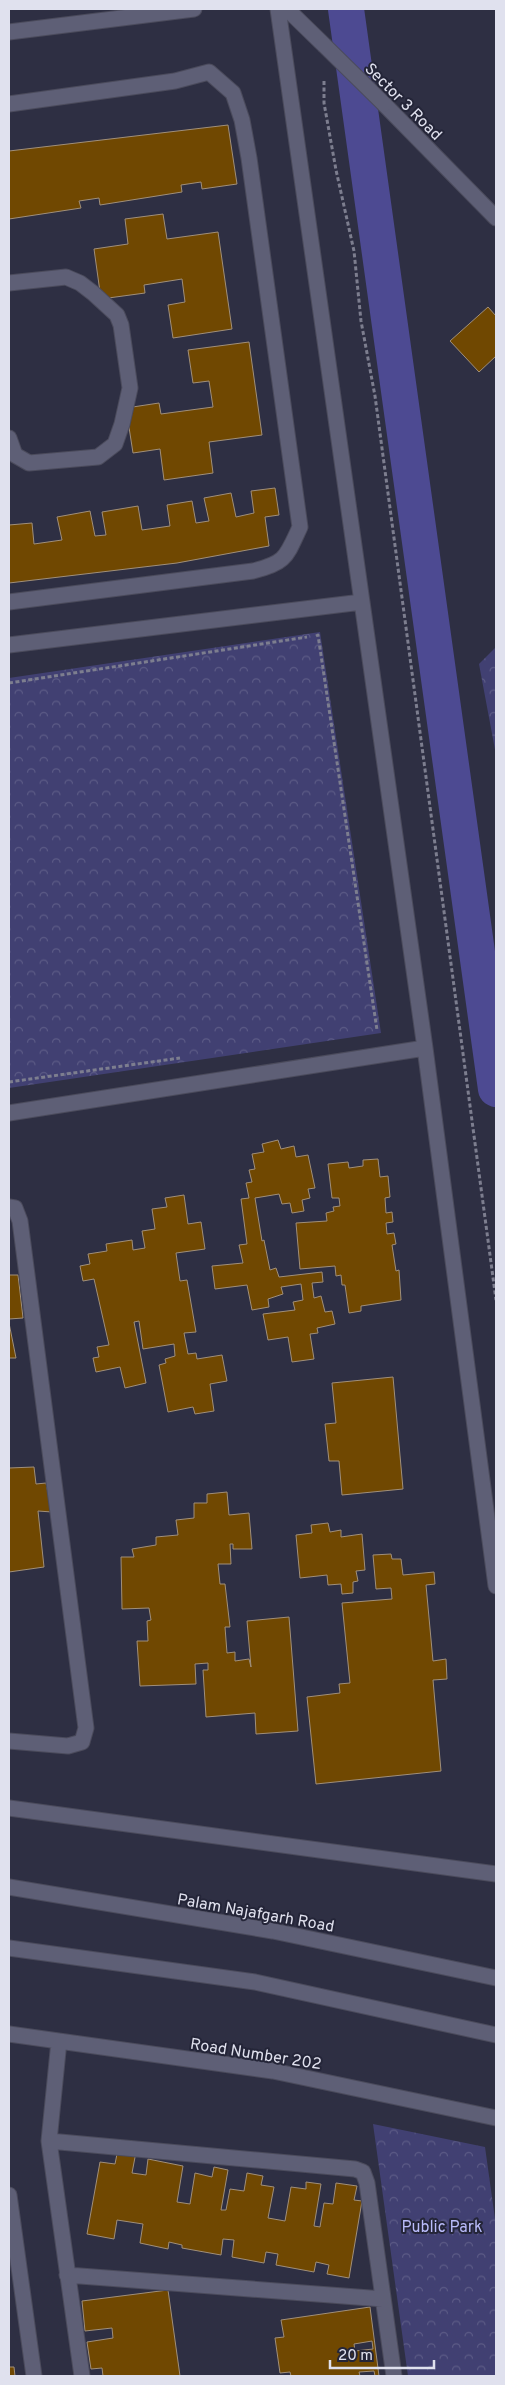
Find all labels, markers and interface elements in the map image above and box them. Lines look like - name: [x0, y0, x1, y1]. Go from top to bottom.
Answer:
- street label: Sector 3 Road: [360, 60, 445, 145]
- street label: Palam Najafgarh Road: [176, 1890, 336, 1938]
- street label: Road Number 202: [189, 2035, 323, 2075]
- park label: Public Park: [402, 2218, 482, 2238]
- scale bar: [330, 2338, 434, 2370]
- text: 20 m: [338, 2347, 373, 2366]

